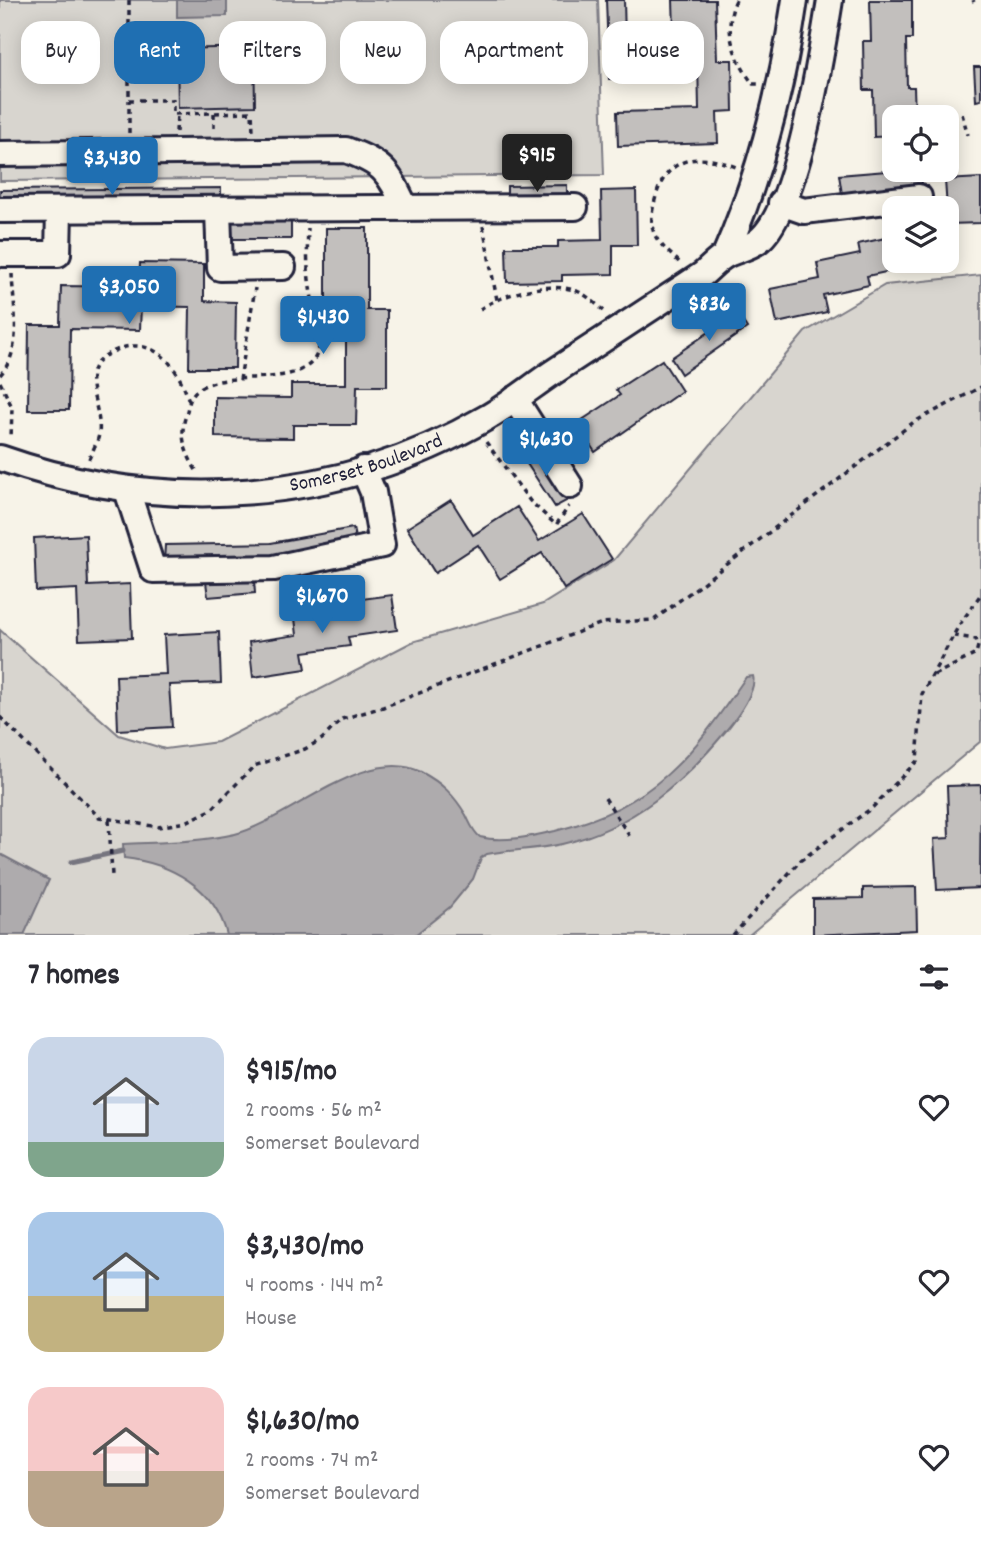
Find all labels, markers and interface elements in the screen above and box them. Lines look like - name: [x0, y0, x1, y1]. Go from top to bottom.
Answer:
- chip: Buy: [21, 21, 100, 84]
- chip: Rent: [114, 21, 205, 84]
- chip: Filters: [219, 21, 326, 84]
- chip: New: [340, 21, 426, 84]
- chip: Apartment: [440, 21, 588, 84]
- chip: House: [602, 21, 704, 84]
- map controls: [882, 105, 959, 273]
- button: locate: [882, 105, 959, 182]
- pin: $915: [496, 134, 578, 194]
- pin: $3,430: [55, 138, 169, 197]
- text: $915: [518, 140, 556, 173]
- text: $3,430: [83, 143, 141, 176]
- button: layers: [882, 196, 959, 273]
- pin: $3,050: [72, 266, 186, 326]
- text: $3,050: [98, 272, 160, 305]
- pin: $836: [668, 284, 750, 343]
- text: $836: [688, 289, 730, 322]
- pin: $1,430: [266, 296, 380, 356]
- text: $1,430: [296, 302, 350, 335]
- pin: $1,630: [489, 419, 603, 478]
- text: $1,630: [518, 424, 574, 457]
- street label: Somerset Boulevard: [287, 427, 448, 502]
- pin: $1,670: [265, 576, 379, 635]
- text: $1,670: [295, 581, 349, 614]
- text: 7 homes: [28, 956, 120, 999]
- icon: filters: [915, 958, 953, 996]
- text: $915/mo: [245, 1052, 337, 1095]
- icon: home: [84, 1065, 168, 1149]
- icon: heart: [915, 1088, 953, 1126]
- text: 2 rooms · 56 m²: [245, 1095, 382, 1128]
- text: Somerset Boulevard: [245, 1128, 420, 1161]
- text: $3,430/mo: [245, 1227, 364, 1270]
- icon: home: [84, 1240, 168, 1324]
- icon: heart: [915, 1263, 953, 1301]
- text: 4 rooms · 144 m²: [245, 1270, 384, 1303]
- text: House: [245, 1303, 297, 1336]
- text: $1,630/mo: [245, 1402, 359, 1445]
- icon: home: [84, 1415, 168, 1499]
- icon: heart: [915, 1438, 953, 1476]
- text: 2 rooms · 74 m²: [245, 1445, 378, 1478]
- text: Somerset Boulevard: [245, 1478, 420, 1511]

